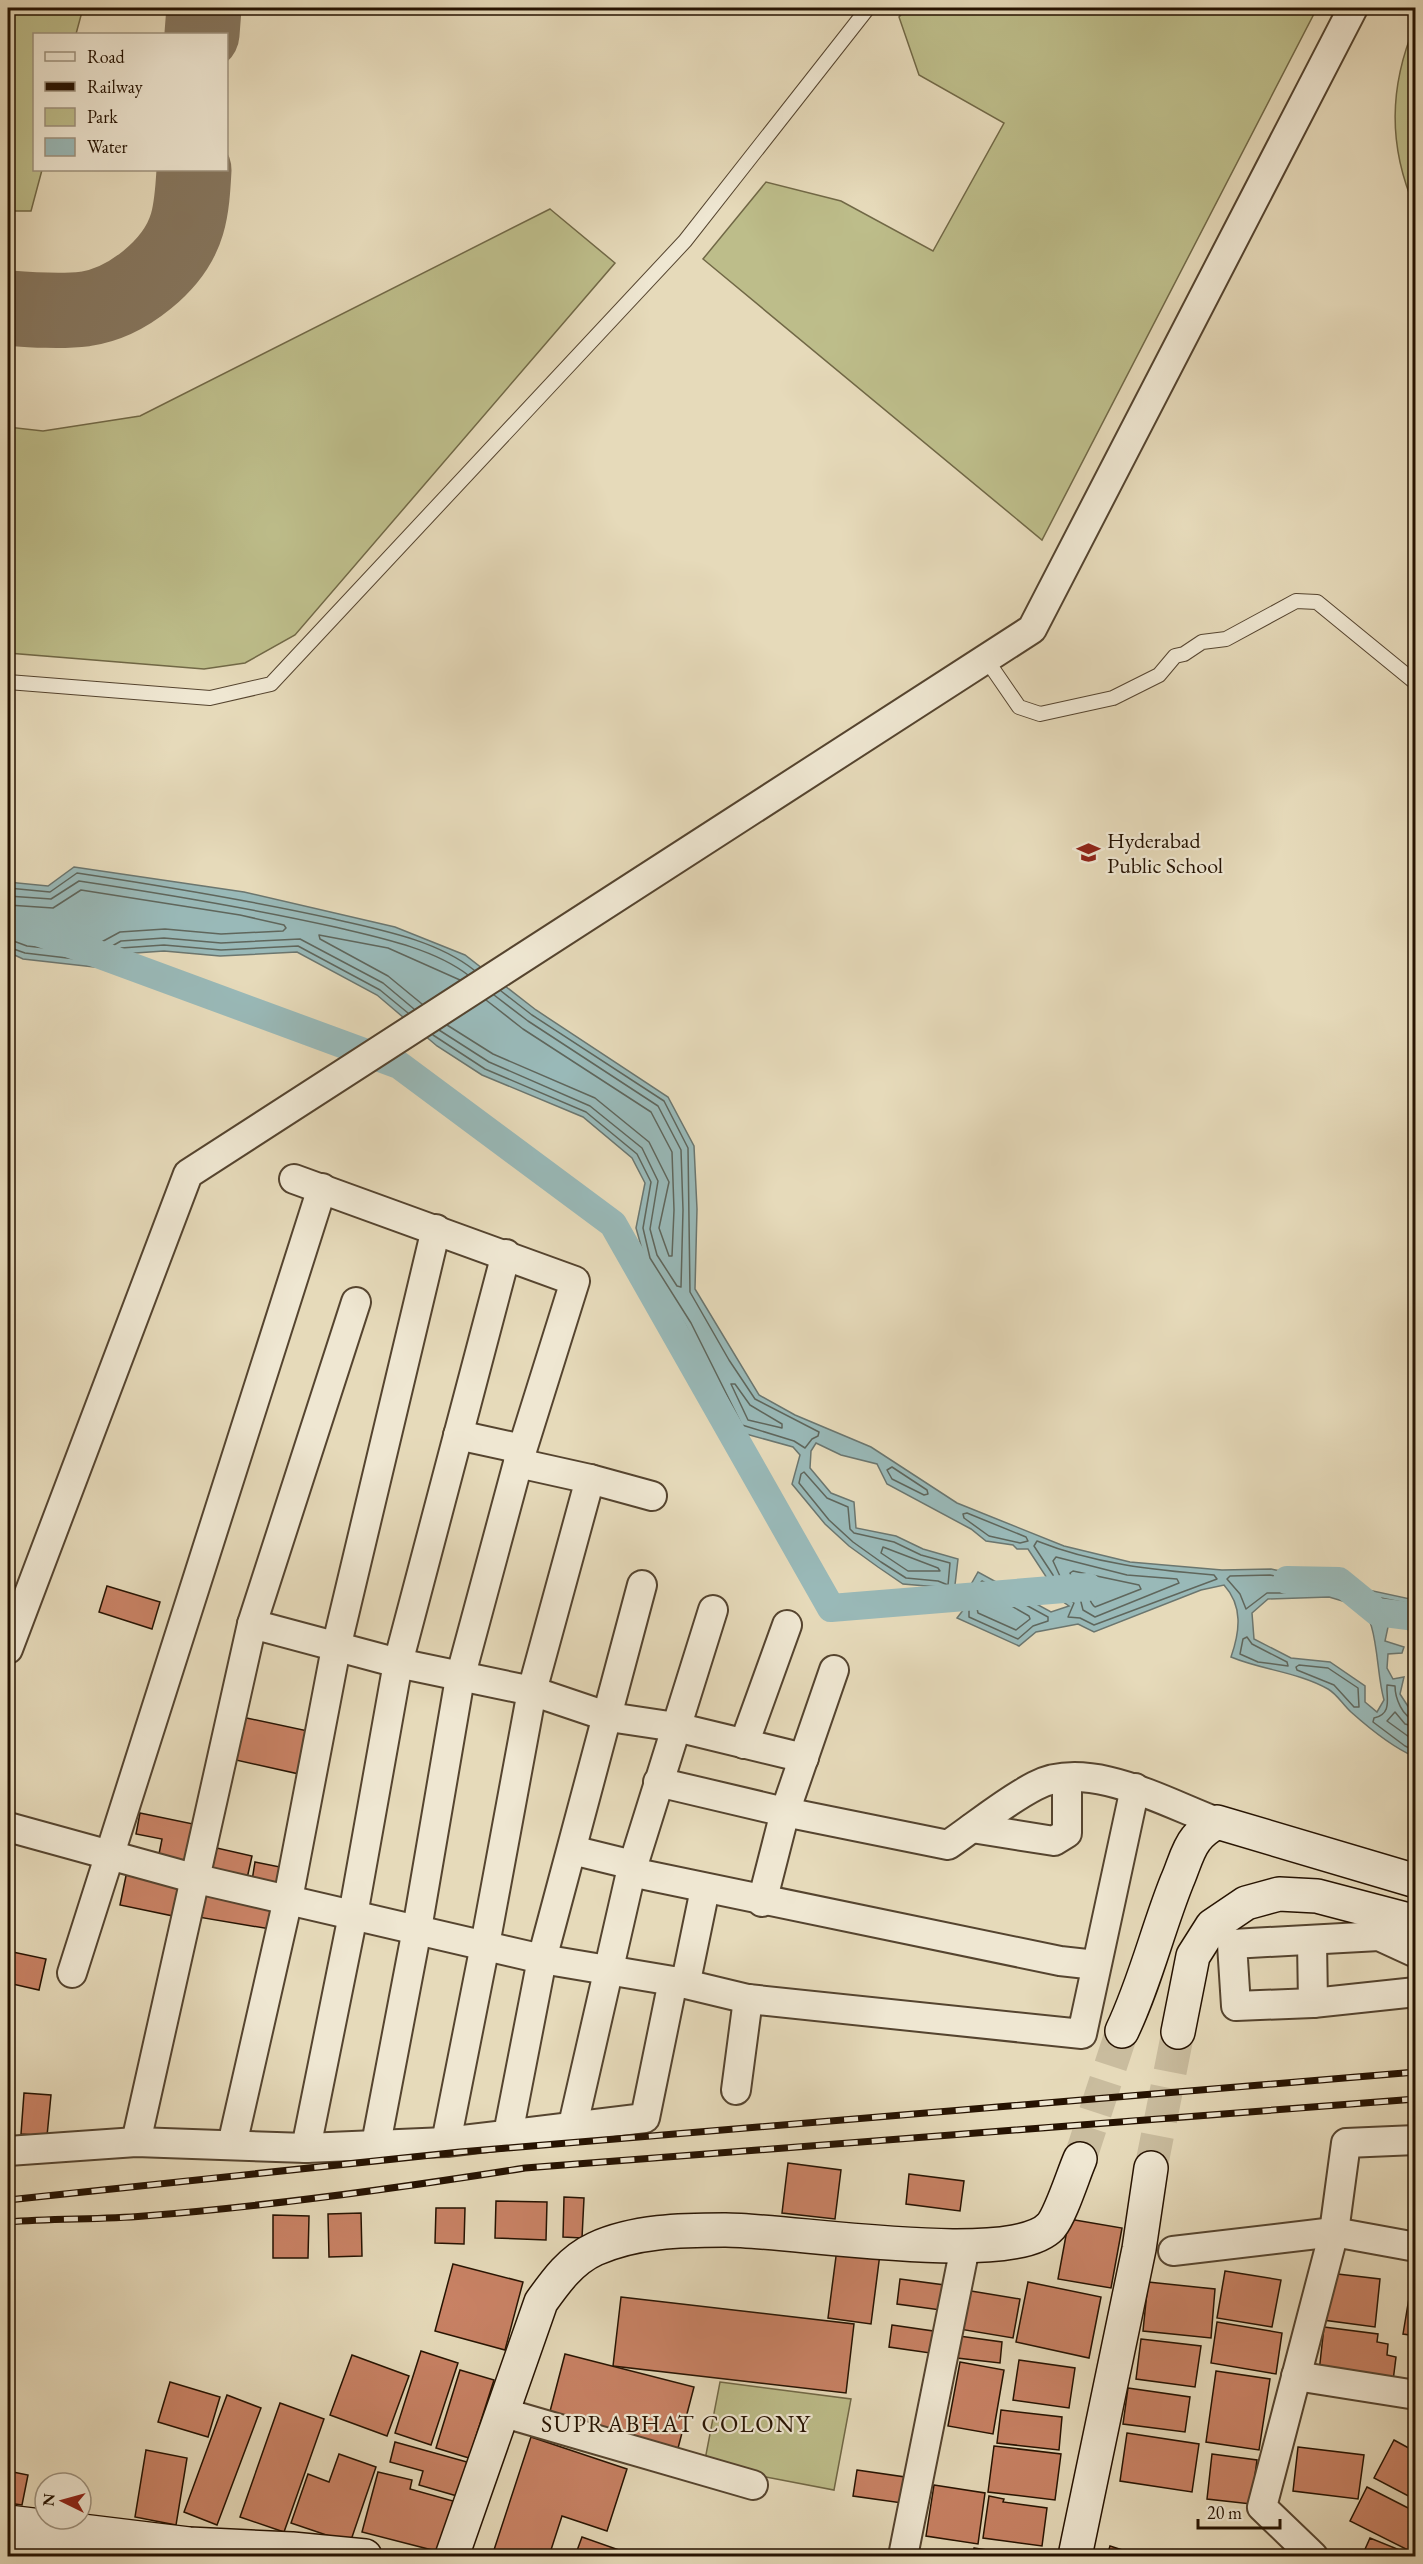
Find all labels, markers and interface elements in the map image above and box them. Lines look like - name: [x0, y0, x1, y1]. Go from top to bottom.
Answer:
- legend: [33, 33, 228, 171]
- text: Road: [87, 45, 126, 68]
- text: Railway: [87, 75, 143, 98]
- text: Park: [87, 105, 118, 128]
- text: Water: [87, 135, 128, 158]
- place label: Hyderabad Public School: [1107, 826, 1223, 880]
- school or university icon: Hyderabad Public School: [1076, 840, 1102, 866]
- district label: SUPRABHAT COLONY: [541, 2408, 811, 2439]
- north arrow: [33, 2471, 93, 2531]
- text: N: [38, 2492, 60, 2507]
- scale bar: [1198, 2492, 1280, 2530]
- text: 20 m: [1207, 2501, 1242, 2524]

